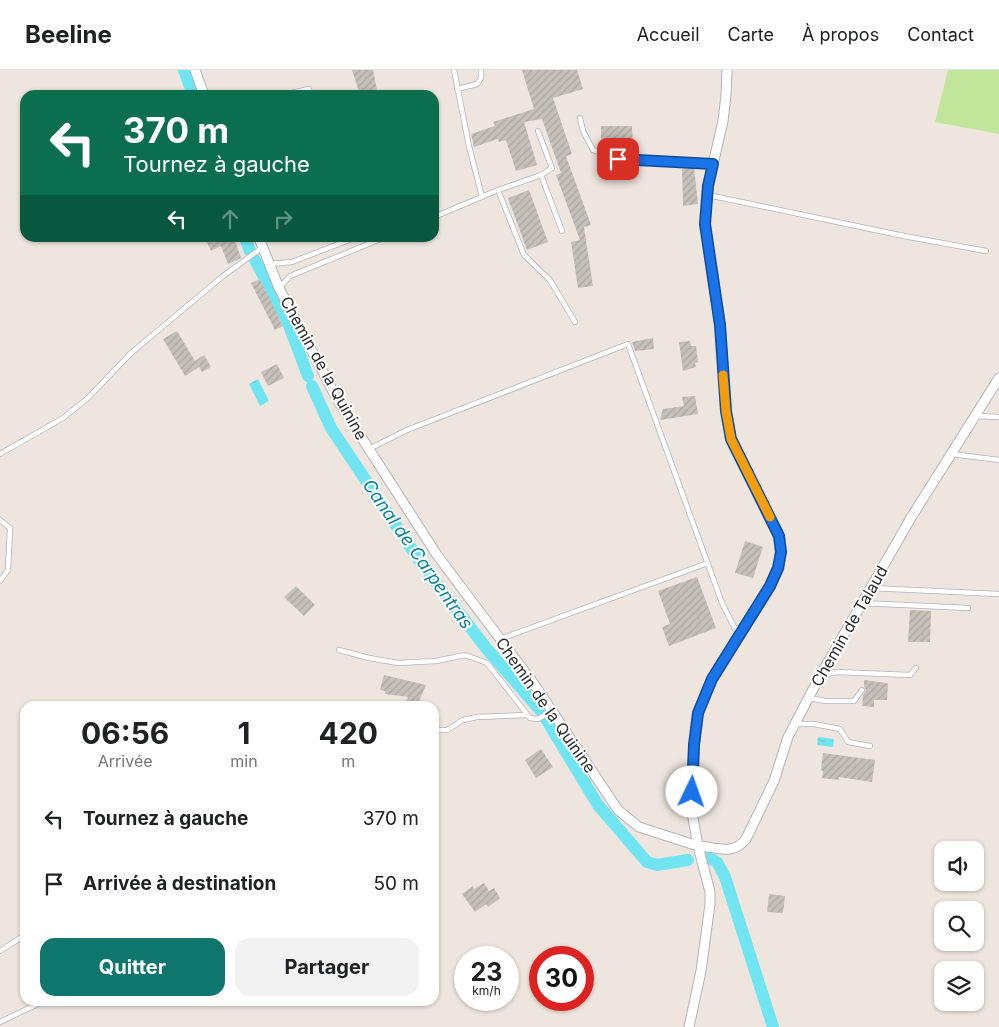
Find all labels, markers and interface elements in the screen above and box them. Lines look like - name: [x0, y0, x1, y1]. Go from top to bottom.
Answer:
- text: Beeline: [25, 20, 112, 49]
- text: Accueil: [637, 24, 700, 45]
- text: Carte: [728, 24, 774, 45]
- text: À propos: [802, 24, 879, 45]
- text: Contact: [907, 24, 974, 45]
- text: 370 m: [123, 109, 229, 151]
- icon: left: [40, 110, 105, 175]
- pin: [597, 138, 639, 180]
- icon: arrive: [604, 145, 632, 173]
- text: Tournez à gauche: [123, 151, 310, 177]
- icon: left: [163, 205, 191, 233]
- icon: ahead: [216, 205, 244, 233]
- icon: right: [269, 205, 297, 233]
- street label: Chemin de la Quinine: [276, 293, 372, 443]
- water label: Canal de Carpentras: [358, 475, 478, 633]
- street label: Chemin de Talaud: [806, 562, 892, 690]
- street label: Chemin de la Quinine: [492, 633, 600, 777]
- text: 06:56: [81, 715, 169, 751]
- text: 1: [238, 715, 250, 751]
- text: 420: [319, 715, 378, 751]
- text: Arrivée: [98, 751, 153, 771]
- text: min: [230, 751, 258, 771]
- text: m: [341, 751, 355, 771]
- position arrow: [665, 765, 717, 817]
- icon: left: [40, 805, 68, 833]
- text: Tournez à gauche: [83, 807, 248, 830]
- text: 370 m: [363, 807, 419, 830]
- map controls: [934, 841, 984, 1011]
- button: sound: [934, 841, 984, 891]
- icon: arrive: [40, 870, 68, 898]
- text: Arrivée à destination: [83, 872, 276, 895]
- text: 50 m: [373, 872, 419, 895]
- button: search: [934, 901, 984, 951]
- button: Quitter: [40, 938, 225, 996]
- button: Partager: [235, 938, 419, 996]
- speed limit sign: 30: [529, 946, 594, 1011]
- text: 23: [471, 957, 502, 987]
- button: layers: [934, 961, 984, 1011]
- text: km/h: [472, 983, 501, 998]

